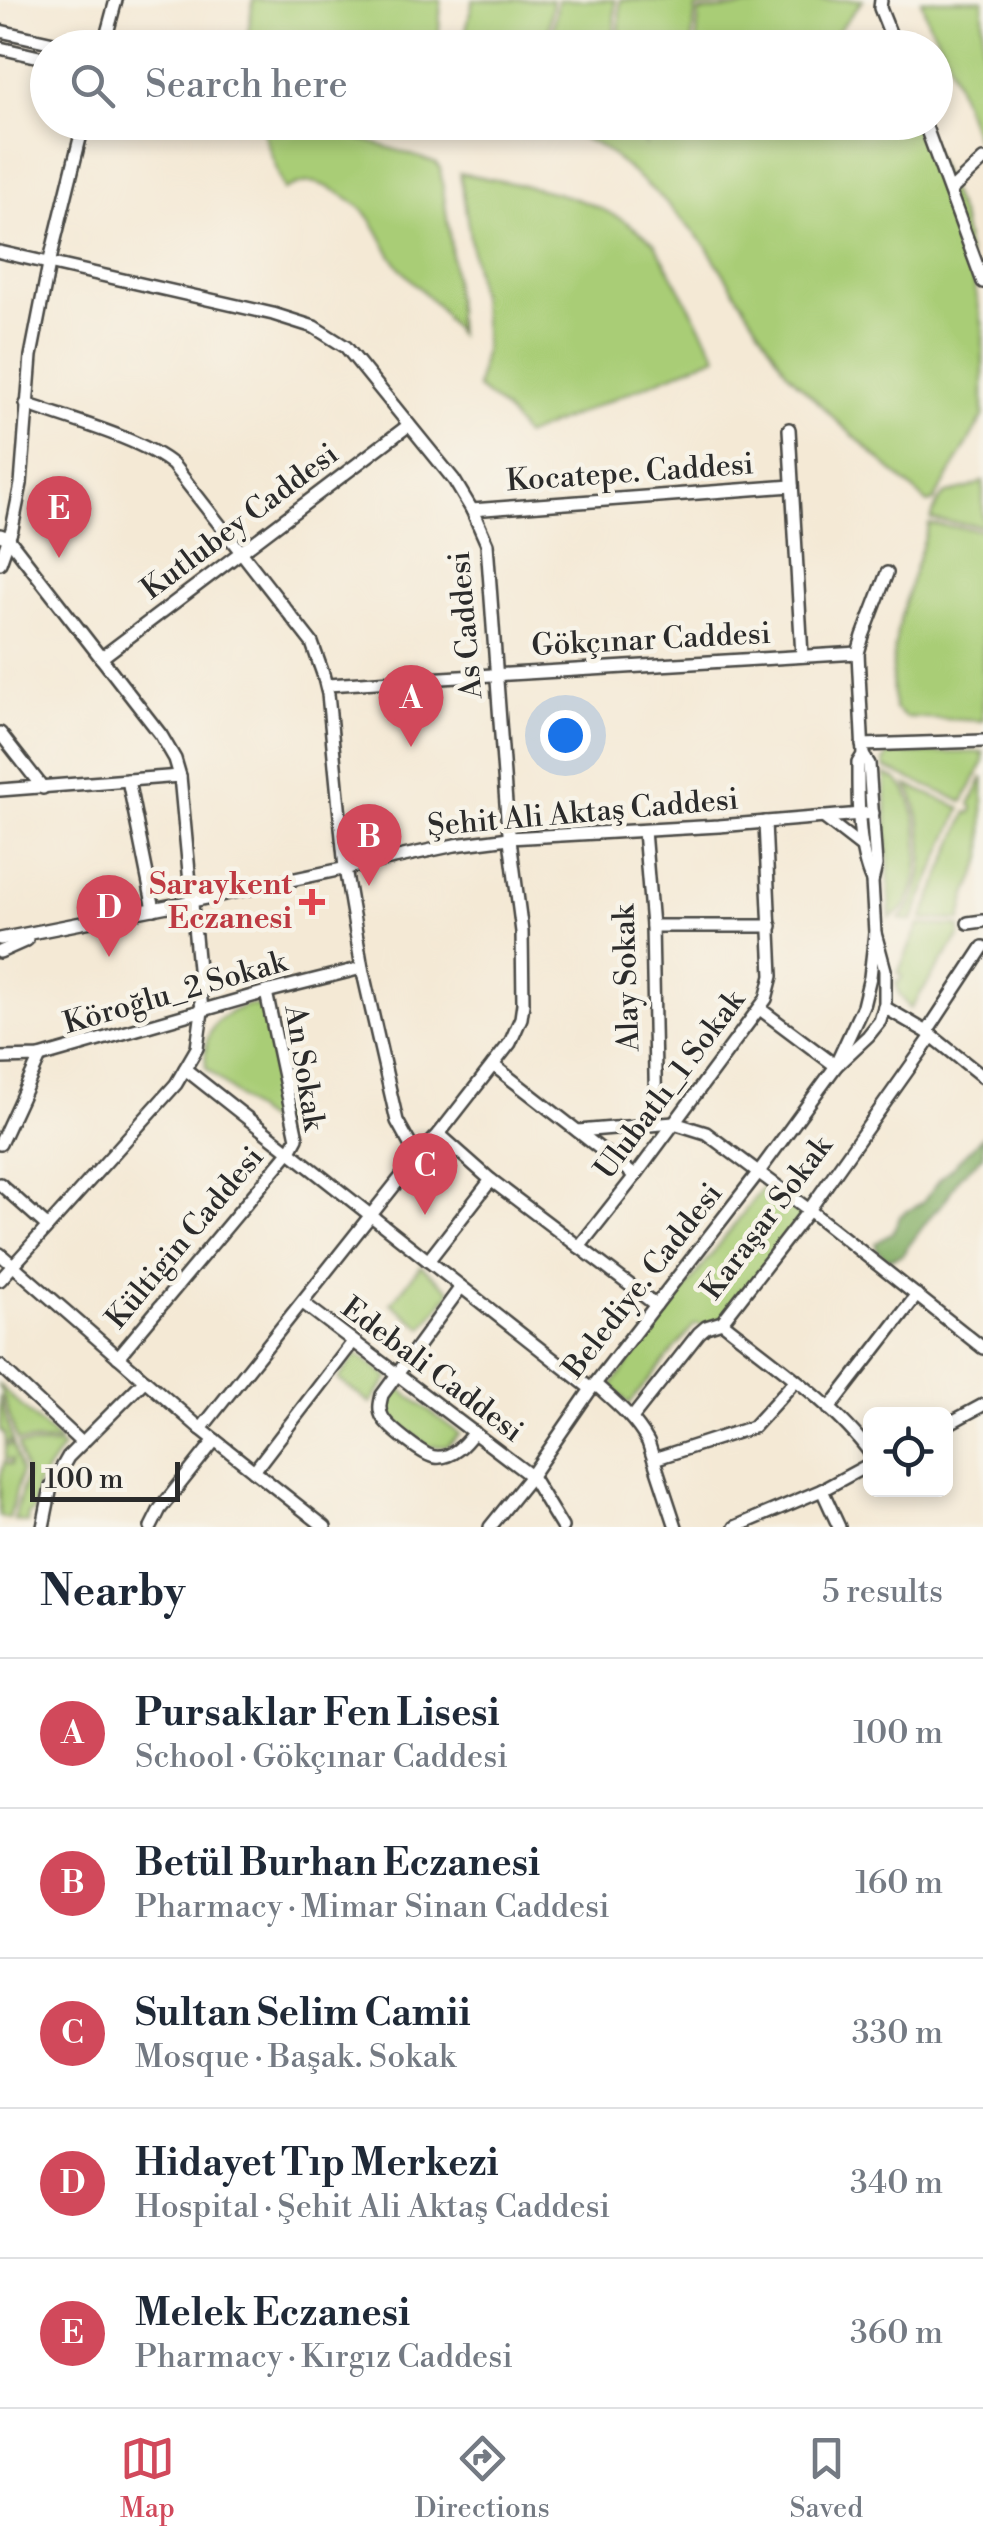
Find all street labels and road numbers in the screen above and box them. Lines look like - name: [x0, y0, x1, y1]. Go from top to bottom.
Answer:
- street label: Kutlubey Caddesi: [134, 435, 346, 609]
- street label: Kocatepe. Caddesi: [505, 445, 755, 501]
- street label: As Caddesi: [441, 550, 491, 701]
- street label: Gökçınar Caddesi: [530, 615, 772, 665]
- street label: Şehit Ali Aktaş Caddesi: [426, 780, 740, 846]
- street label: Alay Sokak: [605, 903, 649, 1053]
- street label: Köroğlu_2 Sokak: [59, 943, 292, 1043]
- street label: Ulubatlı_1 Sokak: [587, 982, 754, 1187]
- street label: An Sokak: [275, 1002, 333, 1135]
- street label: Karaşar Sokak: [693, 1128, 842, 1307]
- street label: Kültigin Caddesi: [98, 1139, 272, 1337]
- street label: Belediye. Caddesi: [554, 1176, 731, 1387]
- street label: Edebali Caddesi: [333, 1289, 531, 1451]

